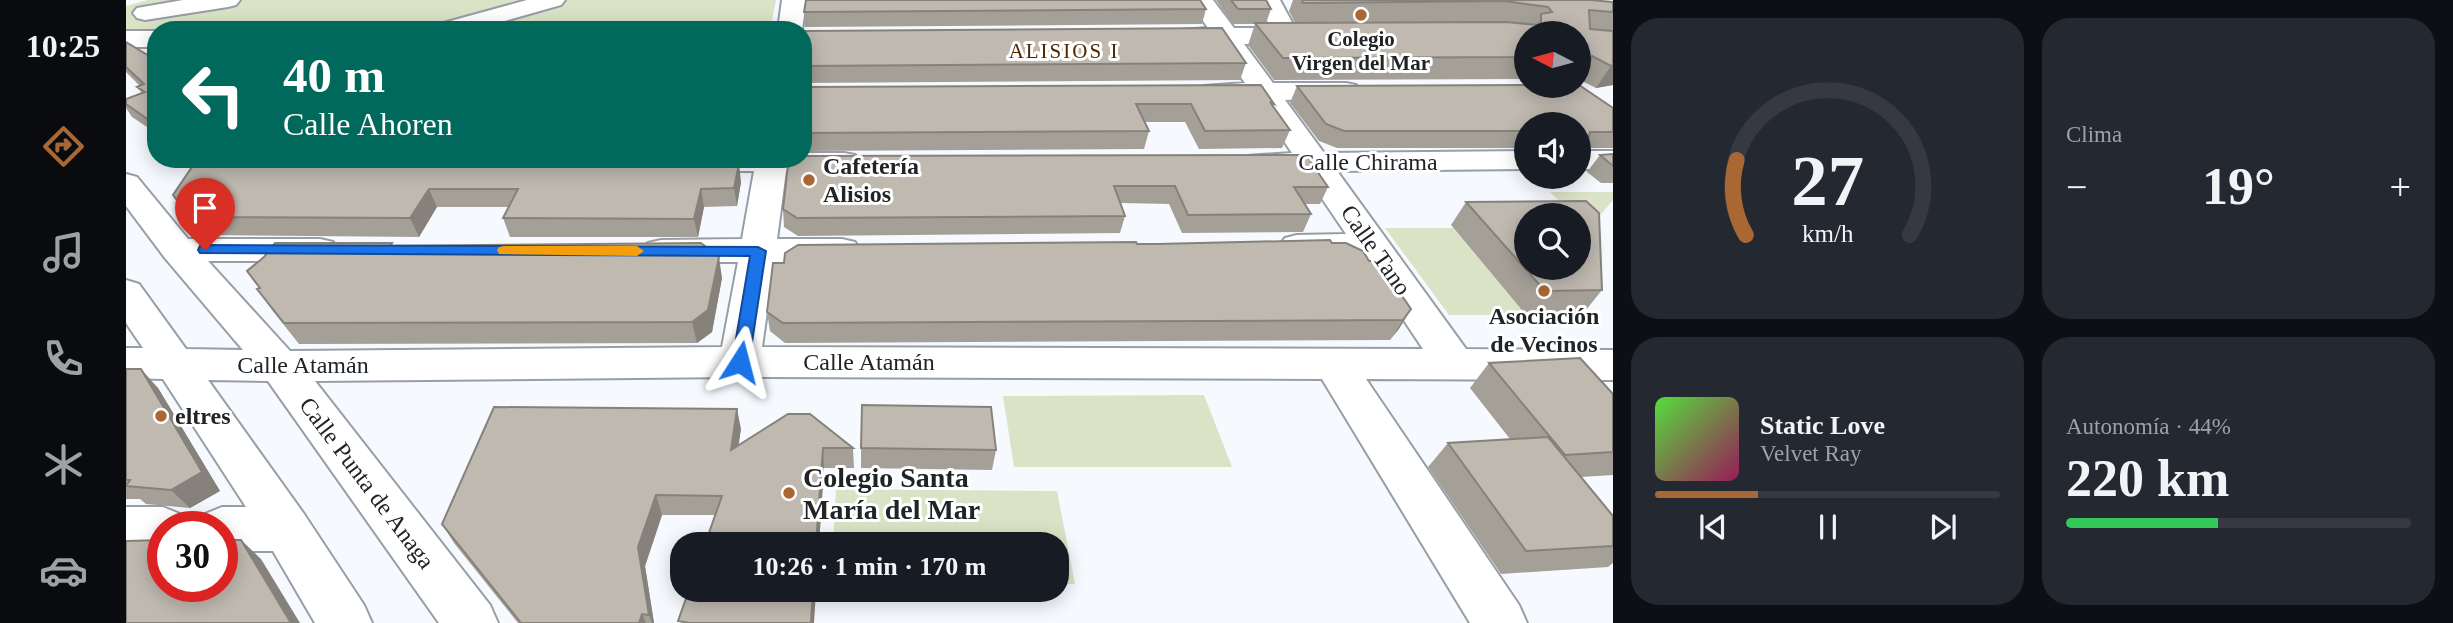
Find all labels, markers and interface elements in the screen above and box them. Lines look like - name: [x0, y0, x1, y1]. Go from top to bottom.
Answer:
- marker: Colegio Virgen del Mar: [1353, 7, 1369, 23]
- north arrow: [1514, 21, 1591, 98]
- map controls: [1514, 21, 1591, 280]
- place label: Colegio Virgen del Mar: [1292, 27, 1430, 75]
- text: 10:25: [26, 28, 100, 64]
- district label: ALISIOS I: [1009, 39, 1119, 63]
- text: 40 m: [283, 48, 385, 103]
- icon: left: [168, 49, 259, 140]
- text: Calle Ahoren: [283, 106, 453, 142]
- button: sound: [1514, 112, 1591, 189]
- icon: directions: [39, 122, 88, 171]
- text: Clima: [2066, 122, 2122, 147]
- text: 27: [1791, 140, 1864, 221]
- street label: Calle Chirama: [1298, 149, 1438, 175]
- place label: Cafetería Alisios: [823, 153, 919, 207]
- text: 19°: [2202, 158, 2275, 215]
- text: −: [2066, 166, 2087, 208]
- text: +: [2390, 166, 2411, 208]
- marker: Cafetería Alisios: [801, 172, 817, 188]
- pin: [175, 178, 235, 250]
- icon: arrive: [186, 189, 224, 227]
- street label: Calle Tano: [1336, 200, 1416, 300]
- button: search: [1514, 203, 1591, 280]
- text: km/h: [1802, 219, 1854, 246]
- icon: music: [39, 228, 88, 277]
- marker: Asociación de Vecinos: [1536, 283, 1552, 299]
- place label: Asociación de Vecinos: [1489, 303, 1599, 357]
- position arrow: [703, 325, 777, 399]
- icon: phone: [39, 334, 88, 383]
- street label: Calle Atamán: [803, 349, 935, 375]
- street label: Calle Atamán: [237, 352, 369, 378]
- street label: Calle Punta de Anaga: [294, 392, 440, 574]
- place label: eltres: [175, 403, 231, 429]
- marker: eltres: [153, 408, 169, 424]
- text: Static Love: [1760, 411, 1885, 440]
- text: Autonomía · 44%: [2066, 414, 2231, 439]
- icon: climate: [39, 440, 88, 489]
- text: Velvet Ray: [1760, 441, 1862, 466]
- text: 220 km: [2066, 450, 2229, 507]
- place label: Colegio Santa María del Mar: [803, 462, 980, 525]
- marker: Colegio Santa María del Mar: [781, 485, 797, 501]
- icon: previous: [1694, 508, 1732, 546]
- icon: pause: [1809, 508, 1847, 546]
- icon: next: [1924, 508, 1962, 546]
- speed limit sign: 30: [147, 511, 238, 602]
- icon: car: [39, 546, 88, 595]
- text: 10:26 · 1 min · 170 m: [753, 552, 987, 581]

